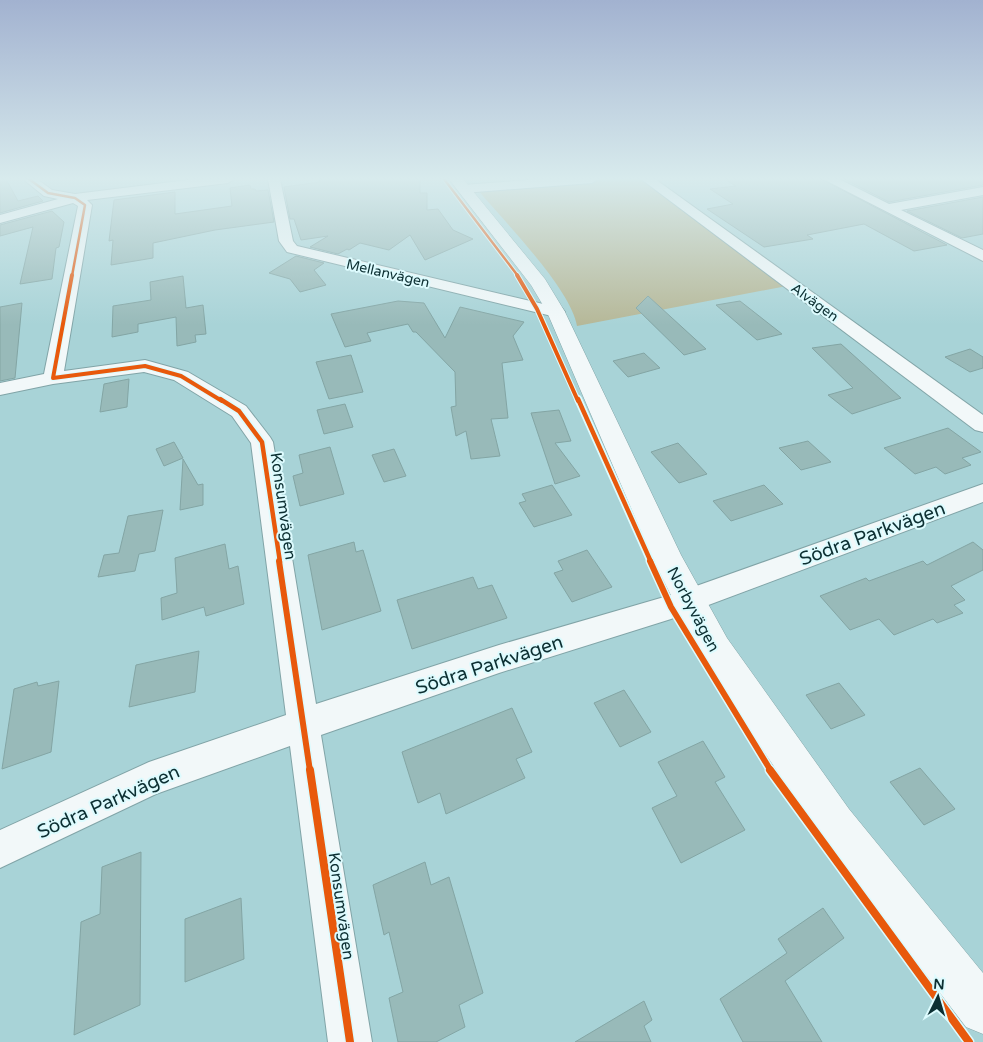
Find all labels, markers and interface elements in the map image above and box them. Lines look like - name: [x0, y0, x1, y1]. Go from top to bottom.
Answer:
- street label: Mellanvägen: [345, 256, 431, 291]
- street label: Alvägen: [788, 280, 842, 325]
- street label: Konsumvägen: [266, 451, 300, 561]
- street label: Södra Parkvägen: [796, 497, 948, 571]
- street label: Norbyvägen: [662, 564, 724, 655]
- street label: Södra Parkvägen: [413, 631, 566, 699]
- street label: Södra Parkvägen: [34, 761, 183, 843]
- street label: Konsumvägen: [324, 851, 358, 961]
- north arrow: [913, 972, 963, 1022]
- text: N: [933, 976, 945, 994]

